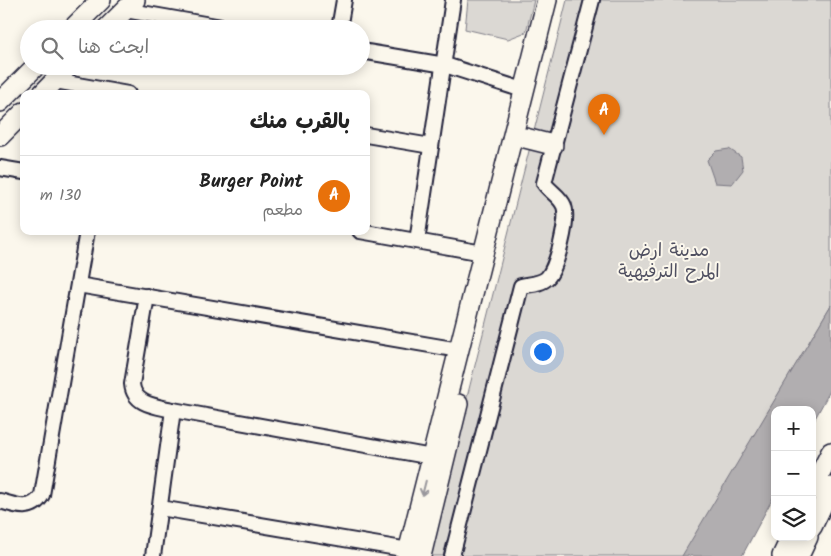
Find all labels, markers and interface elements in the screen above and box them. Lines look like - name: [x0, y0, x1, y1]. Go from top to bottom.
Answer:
- search box: [20, 20, 370, 75]
- text: ابحث هنا: [78, 33, 149, 63]
- icon: search: [38, 34, 66, 62]
- pin: A: [588, 94, 620, 135]
- text: بالقرب منك: [250, 106, 350, 139]
- text: Burger Point: [199, 167, 303, 197]
- text: 130 m: [40, 183, 81, 208]
- text: A: [329, 183, 339, 208]
- text: مطعم: [263, 198, 303, 223]
- park label: مدينة ارض المرح الترفيهية: [618, 237, 720, 287]
- your location: [530, 339, 556, 365]
- map controls: [771, 406, 816, 541]
- button: +: [771, 406, 816, 451]
- button: −: [771, 451, 816, 496]
- one-way arrow: [419, 480, 428, 496]
- button: layers: [771, 496, 816, 541]

